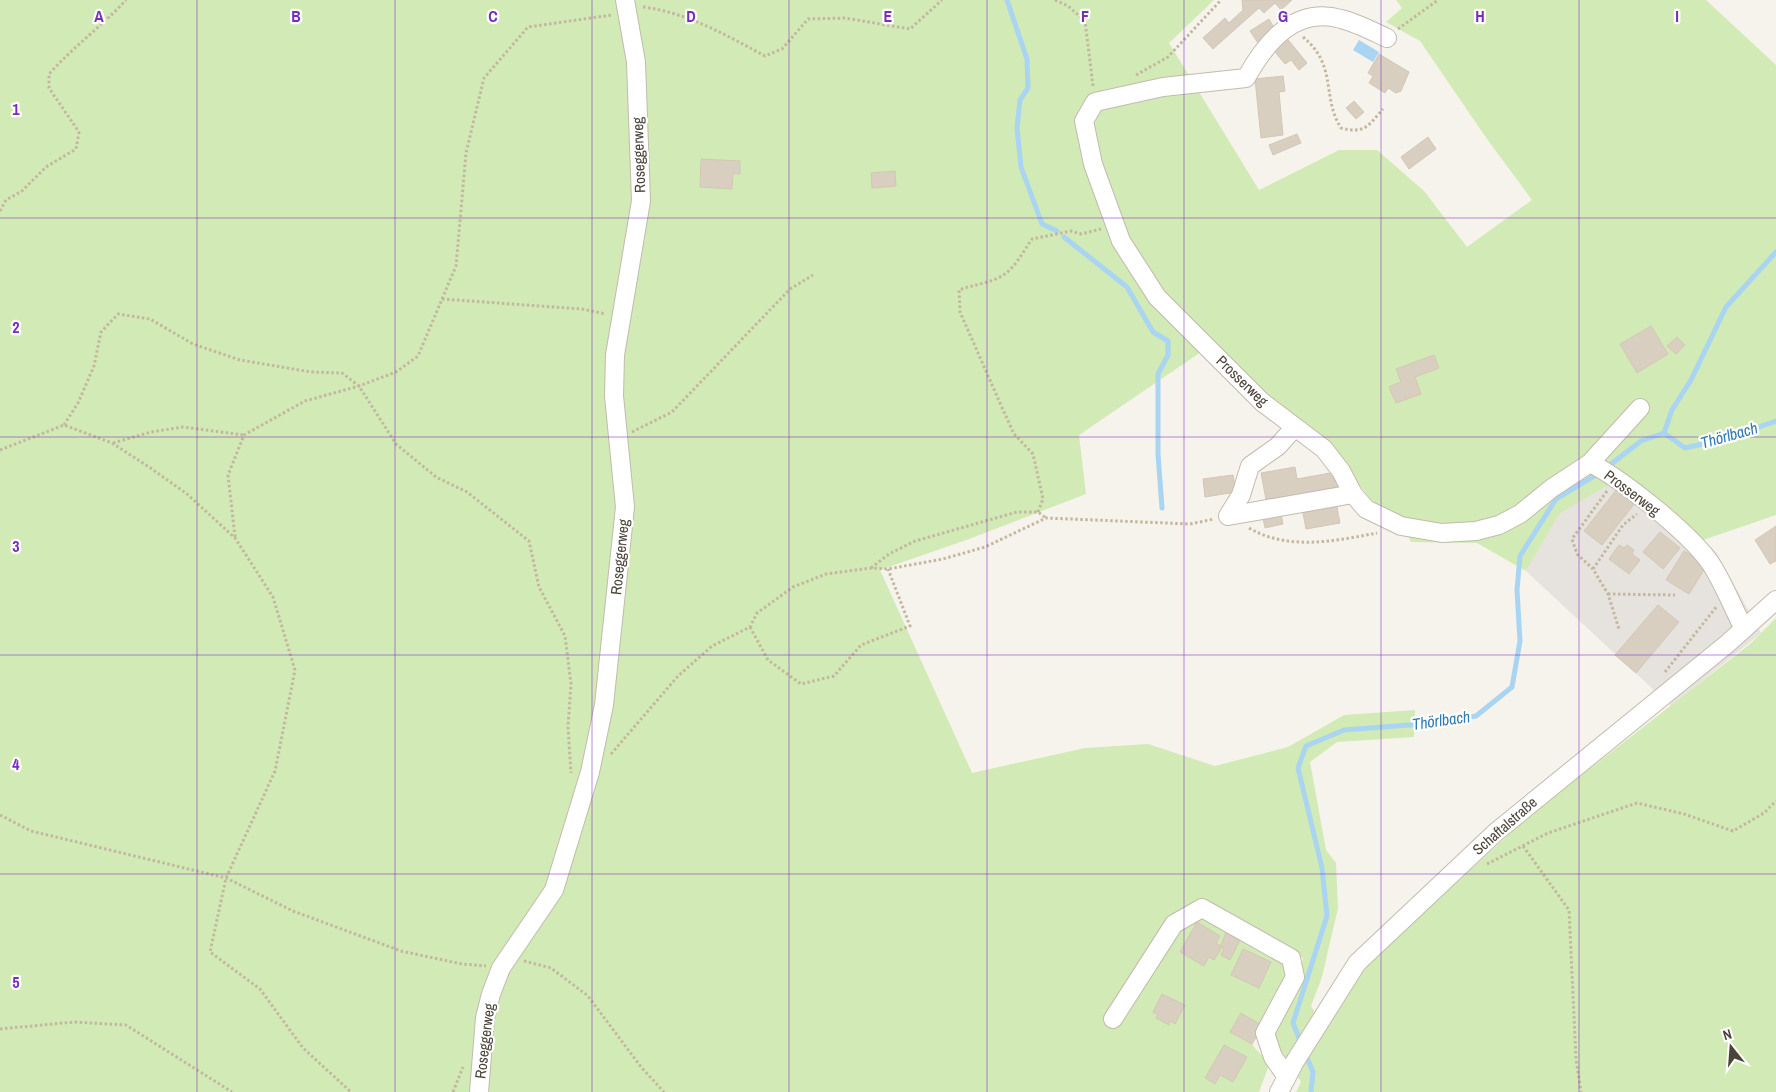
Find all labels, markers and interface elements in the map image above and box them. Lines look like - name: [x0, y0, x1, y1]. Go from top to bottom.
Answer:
- text: A: [94, 5, 104, 27]
- text: B: [291, 5, 301, 27]
- text: C: [488, 5, 498, 27]
- text: D: [686, 5, 696, 27]
- text: E: [884, 5, 893, 27]
- text: F: [1081, 5, 1089, 27]
- text: G: [1278, 5, 1288, 27]
- text: H: [1475, 5, 1485, 27]
- text: I: [1675, 5, 1679, 27]
- text: 1: [12, 98, 20, 120]
- street label: Roseggerweg: [627, 117, 650, 193]
- text: 2: [12, 316, 20, 338]
- street label: Prosserweg: [1212, 351, 1273, 411]
- water label: Thörlbach: [1698, 416, 1760, 454]
- street label: Prosserweg: [1600, 465, 1665, 521]
- street label: Roseggerweg: [605, 518, 634, 596]
- text: 3: [12, 535, 20, 557]
- water label: Thörlbach: [1411, 705, 1471, 735]
- text: 4: [12, 753, 20, 775]
- street label: Schaftalstraße: [1468, 792, 1542, 860]
- text: 5: [12, 971, 20, 993]
- street label: Roseggerweg: [469, 1002, 500, 1080]
- north arrow: [1706, 1022, 1756, 1072]
- text: N: [1721, 1025, 1734, 1044]

